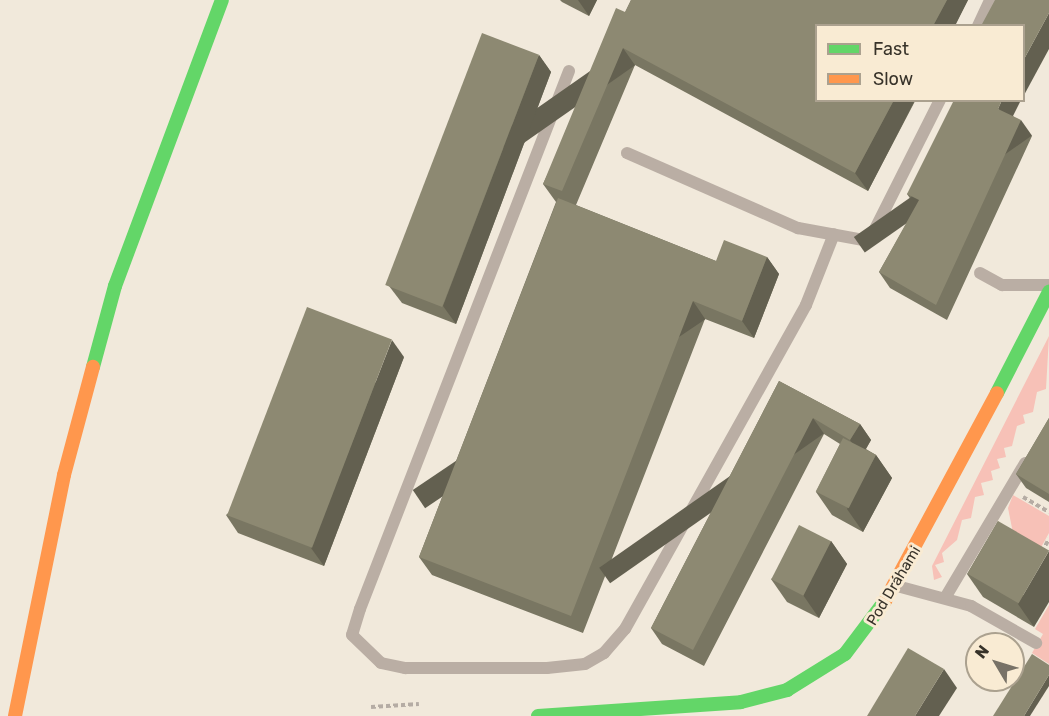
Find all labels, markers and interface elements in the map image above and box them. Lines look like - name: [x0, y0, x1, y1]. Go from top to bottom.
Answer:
- legend: [815, 24, 1025, 102]
- text: Fast: [873, 38, 909, 60]
- text: Slow: [873, 68, 913, 90]
- street label: Pod Dráhami: [863, 543, 925, 629]
- north arrow: [965, 632, 1025, 692]
- text: N: [971, 641, 993, 662]

